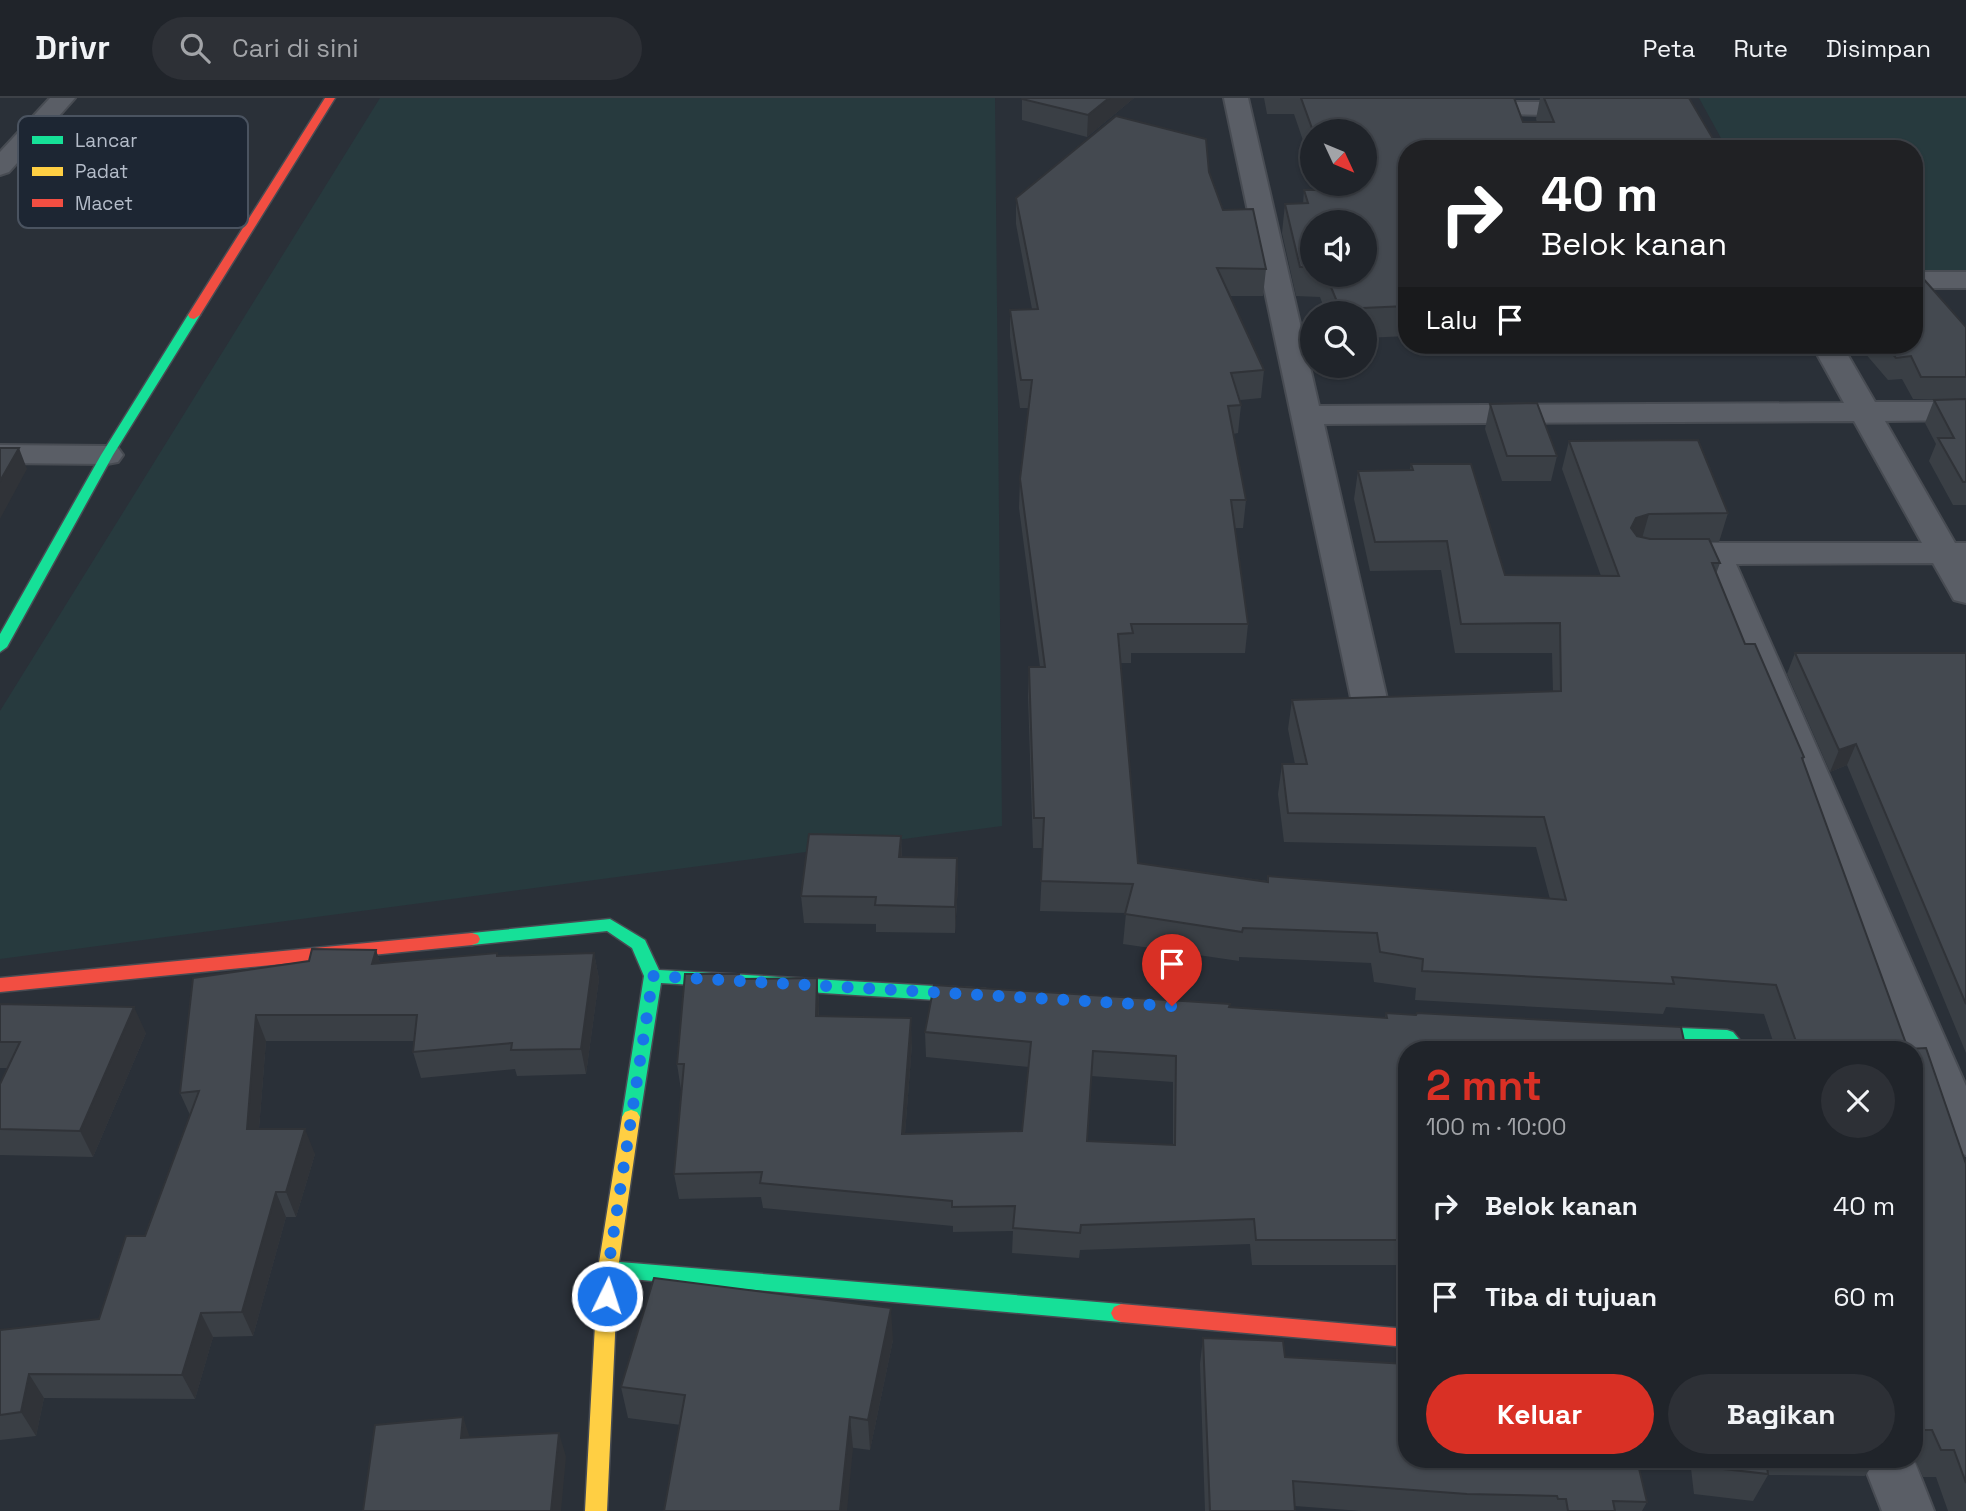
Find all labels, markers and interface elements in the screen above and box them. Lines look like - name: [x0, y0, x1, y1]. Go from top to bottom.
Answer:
- search box: [152, 17, 642, 80]
- text: Drivr: [35, 27, 110, 69]
- icon: search: [176, 29, 214, 67]
- text: Cari di sini: [232, 31, 359, 65]
- text: Peta: [1643, 33, 1695, 64]
- text: Rute: [1733, 33, 1788, 64]
- text: Disimpan: [1826, 33, 1931, 64]
- legend: [18, 116, 248, 228]
- north arrow: [1300, 119, 1377, 196]
- map controls: [1300, 119, 1377, 378]
- text: Lancar: [75, 128, 137, 153]
- text: Padat: [75, 159, 128, 184]
- text: 40 m: [1541, 163, 1658, 225]
- icon: right: [1426, 168, 1517, 259]
- text: Macet: [75, 191, 133, 216]
- button: sound: [1300, 210, 1377, 287]
- text: Belok kanan: [1541, 224, 1727, 264]
- button: search: [1300, 301, 1377, 378]
- icon: arrive: [1491, 301, 1529, 339]
- text: Lalu: [1426, 303, 1477, 337]
- pin: [1142, 934, 1202, 1006]
- icon: arrive: [1153, 945, 1191, 983]
- text: 2 mnt: [1426, 1059, 1542, 1112]
- button: close: [1821, 1064, 1895, 1138]
- text: 100 m · 10:00: [1426, 1112, 1567, 1142]
- icon: right: [1426, 1187, 1464, 1225]
- text: Belok kanan: [1485, 1189, 1638, 1223]
- text: 40 m: [1833, 1189, 1895, 1223]
- position arrow: [570, 1259, 644, 1333]
- icon: arrive: [1426, 1278, 1464, 1316]
- text: Tiba di tujuan: [1485, 1280, 1657, 1314]
- text: 60 m: [1833, 1280, 1895, 1314]
- button: Keluar: [1426, 1374, 1654, 1454]
- button: Bagikan: [1668, 1374, 1895, 1454]

